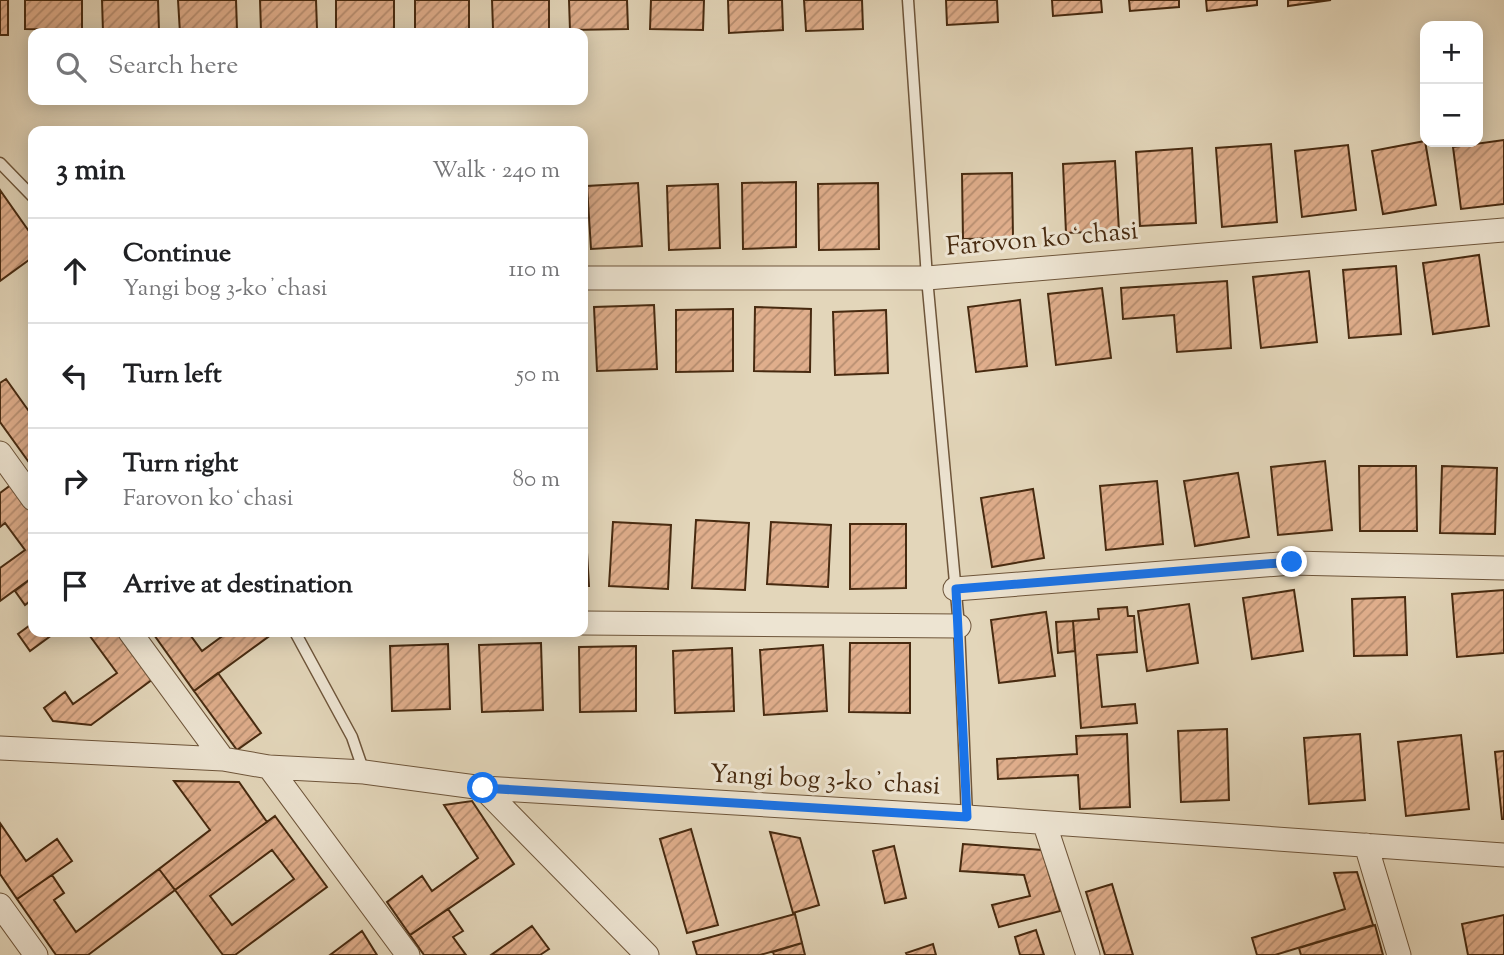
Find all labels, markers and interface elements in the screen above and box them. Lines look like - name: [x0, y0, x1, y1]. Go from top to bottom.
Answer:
- map controls: [1420, 21, 1483, 147]
- button: +: [1420, 21, 1483, 84]
- search box: [28, 28, 588, 105]
- icon: search: [52, 48, 90, 86]
- text: Search here: [108, 48, 238, 85]
- button: −: [1420, 84, 1483, 147]
- text: 3 min: [56, 150, 126, 193]
- text: Walk · 240 m: [432, 155, 560, 188]
- street label: Farovon koʻchasi: [944, 213, 1140, 267]
- text: Continue: [123, 236, 231, 273]
- icon: ahead: [56, 252, 94, 290]
- text: 110 m: [509, 254, 560, 287]
- text: Yangi bog 3-koʼchasi: [123, 273, 327, 306]
- icon: left: [56, 357, 94, 395]
- text: Turn left: [123, 357, 222, 394]
- text: 50 m: [516, 359, 560, 392]
- text: Turn right: [123, 446, 238, 483]
- icon: right: [56, 462, 94, 500]
- text: 80 m: [512, 464, 560, 497]
- text: Farovon koʻchasi: [123, 483, 293, 516]
- route end: [1276, 546, 1307, 577]
- icon: arrive: [56, 567, 94, 605]
- text: Arrive at destination: [123, 567, 353, 604]
- street label: Yangi bog 3-koʼchasi: [709, 756, 941, 806]
- route start: [467, 772, 498, 803]

